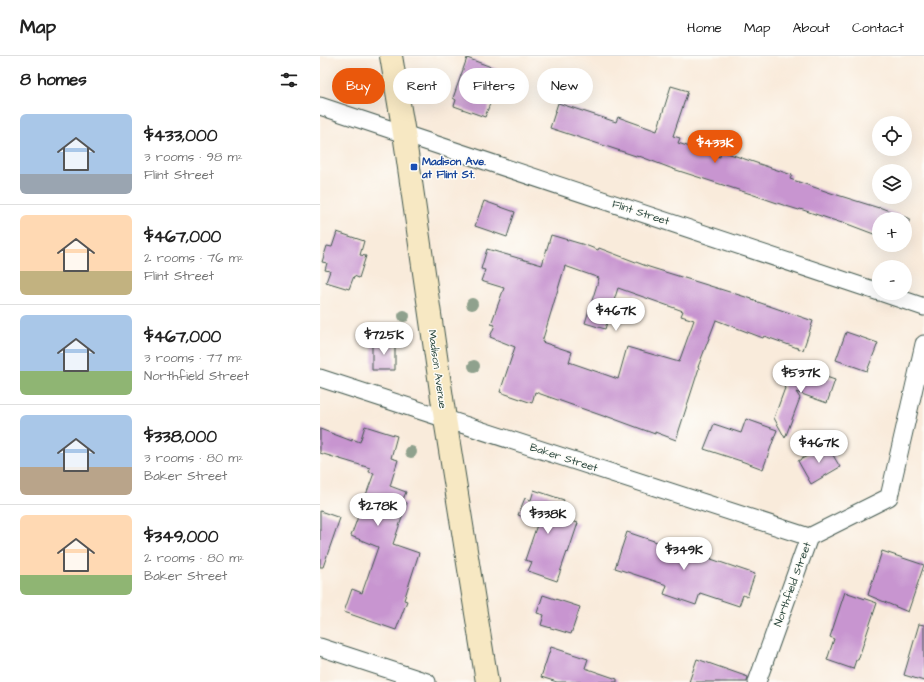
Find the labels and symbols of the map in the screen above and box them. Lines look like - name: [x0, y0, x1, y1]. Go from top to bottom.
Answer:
- pin: $433K: [687, 130, 743, 164]
- place label: Madison Ave. at Flint St.: [421, 154, 486, 182]
- marker: Madison Ave. at Flint St.: [409, 162, 419, 172]
- street label: Flint Street: [610, 196, 672, 229]
- pin: $467K: [588, 298, 644, 332]
- pin: $725K: [356, 322, 412, 356]
- street label: Madison Avenue: [425, 329, 450, 409]
- pin: $537K: [773, 360, 829, 394]
- pin: $467K: [791, 430, 847, 464]
- street label: Baker Street: [528, 439, 600, 476]
- pin: $278K: [350, 493, 406, 527]
- pin: $338K: [520, 501, 576, 535]
- pin: $349K: [656, 537, 712, 571]
- street label: Northfield Street: [770, 539, 815, 629]

